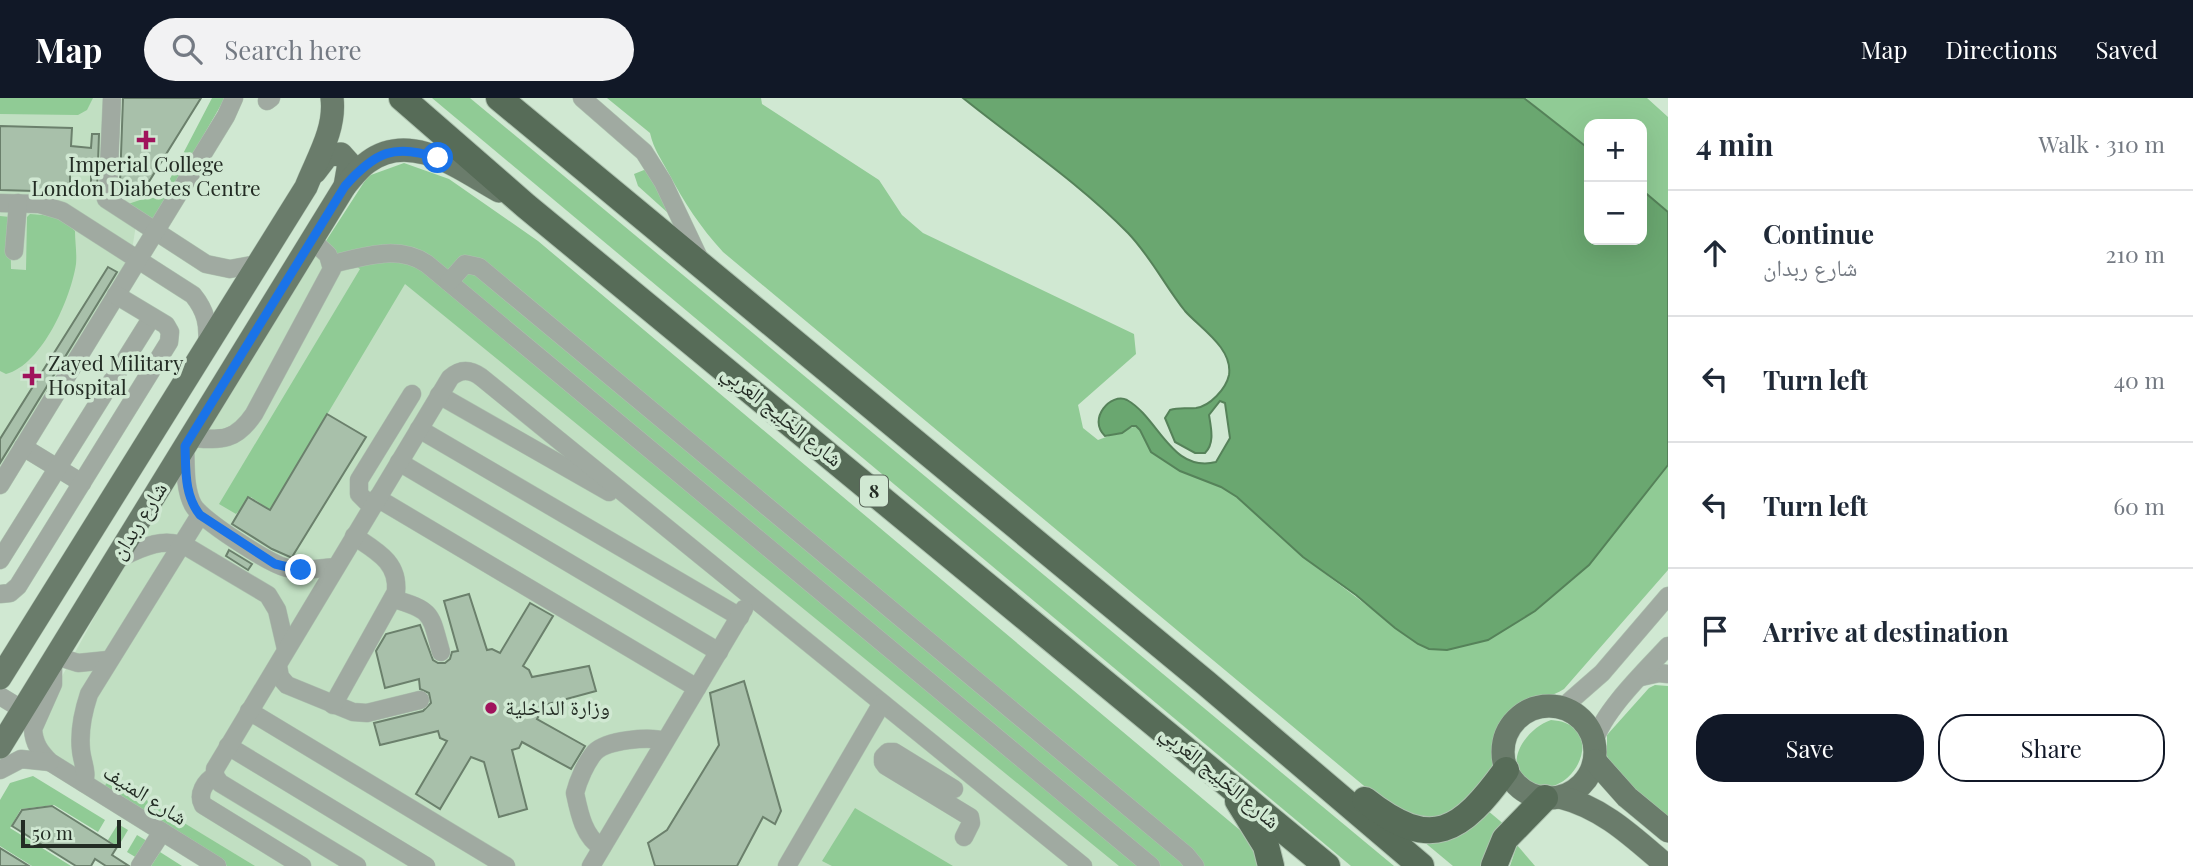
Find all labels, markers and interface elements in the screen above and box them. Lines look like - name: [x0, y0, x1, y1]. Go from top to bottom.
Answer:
- search box: [144, 18, 634, 81]
- text: Map: [35, 27, 102, 71]
- icon: search: [168, 30, 206, 68]
- text: Search here: [224, 32, 362, 67]
- text: Map: [1861, 33, 1907, 65]
- text: Directions: [1945, 33, 2058, 65]
- text: Saved: [2096, 33, 2158, 65]
- map controls: [1584, 119, 1647, 245]
- button: +: [1584, 119, 1647, 182]
- text: 4 min: [1696, 124, 1774, 164]
- text: Walk · 310 m: [2039, 128, 2165, 159]
- marker: Imperial College London Diabetes Centre: [136, 130, 156, 150]
- route start: [422, 142, 453, 173]
- place label: Imperial College London Diabetes Centre: [31, 149, 261, 201]
- button: −: [1584, 182, 1647, 245]
- text: Continue: [1763, 216, 1874, 251]
- icon: ahead: [1696, 234, 1734, 272]
- text: 210 m: [2106, 238, 2165, 269]
- text: شارع ربدان: [1763, 251, 1858, 282]
- place label: Zayed Military Hospital: [48, 348, 184, 400]
- street label: شارع الخَلِيج العَربِي: [714, 357, 849, 475]
- icon: left: [1696, 360, 1734, 398]
- text: Turn left: [1763, 362, 1868, 397]
- text: 40 m: [2114, 364, 2165, 395]
- marker: Zayed Military Hospital: [22, 366, 42, 386]
- street label: شارع ربدان: [103, 476, 173, 564]
- road number: 8: [860, 476, 888, 506]
- icon: left: [1696, 486, 1734, 524]
- text: Turn left: [1763, 488, 1868, 523]
- text: 60 m: [2113, 490, 2165, 521]
- route end: [285, 554, 316, 585]
- icon: arrive: [1696, 612, 1734, 650]
- text: Arrive at destination: [1763, 614, 2009, 649]
- place label: وزارة الداخلية: [505, 692, 610, 720]
- marker: وزارة الداخلية: [483, 700, 499, 716]
- button: Save: [1696, 714, 1924, 782]
- button: Share: [1938, 714, 2165, 782]
- street label: شارع الخَلِيج العَربِي: [1153, 717, 1287, 837]
- street label: شارع المنيف: [98, 756, 193, 831]
- scale bar: [21, 817, 121, 849]
- text: 50 m: [32, 819, 73, 845]

